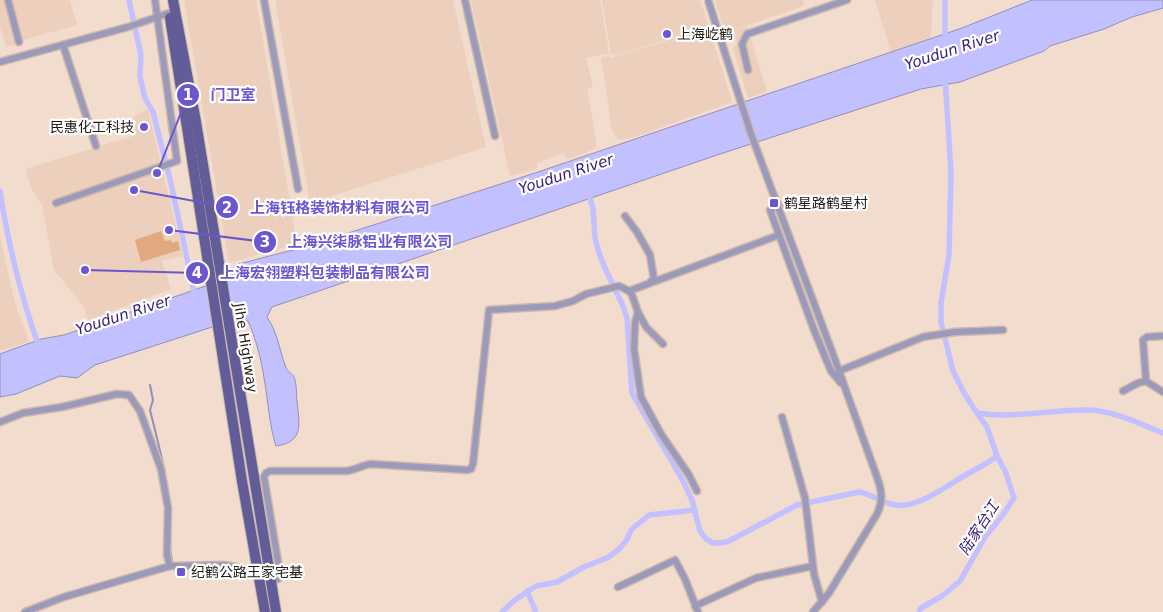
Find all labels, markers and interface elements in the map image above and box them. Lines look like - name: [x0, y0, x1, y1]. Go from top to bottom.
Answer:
- place label: 上海屹鹤: [677, 26, 733, 42]
- water label: Youdun River: [902, 26, 1002, 74]
- marker: 上海屹鹤: [661, 28, 673, 40]
- callout: 门卫室: [176, 80, 266, 110]
- text: 1: [183, 86, 193, 104]
- text: 门卫室: [210, 86, 256, 104]
- place label: 民惠化工科技: [50, 119, 134, 135]
- marker: 民惠化工科技: [138, 121, 150, 133]
- water label: Youdun River: [516, 150, 616, 198]
- callout: 上海钰格装饰材料有限公司: [215, 192, 440, 222]
- place label: 鹤星路鹤星村: [784, 195, 868, 211]
- marker: 鹤星路鹤星村: [768, 197, 780, 209]
- text: 2: [222, 199, 232, 217]
- text: 上海钰格装饰材料有限公司: [250, 199, 430, 217]
- callout: 上海兴柒脉铝业有限公司: [252, 227, 462, 257]
- text: 3: [260, 233, 270, 251]
- text: 上海兴柒脉铝业有限公司: [287, 233, 453, 251]
- callout: 上海宏翎塑料包装制品有限公司: [185, 258, 440, 288]
- text: 4: [192, 264, 202, 282]
- text: 上海宏翎塑料包装制品有限公司: [220, 264, 430, 282]
- water label: Youdun River: [73, 291, 173, 339]
- street label: Jihe Highway: [231, 301, 261, 394]
- water label: 陆家台江: [955, 496, 1004, 558]
- place label: 纪鹤公路王家宅基: [191, 564, 303, 580]
- marker: 纪鹤公路王家宅基: [175, 566, 187, 578]

